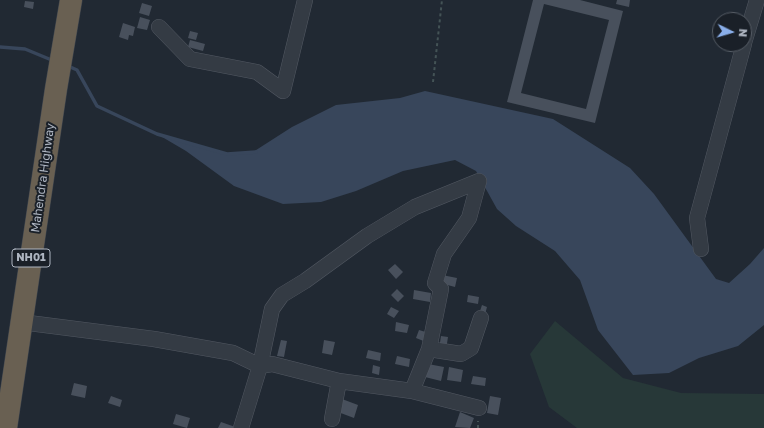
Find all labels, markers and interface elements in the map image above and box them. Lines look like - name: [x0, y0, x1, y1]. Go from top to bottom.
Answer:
- north arrow: [712, 12, 752, 52]
- text: N: [737, 28, 750, 38]
- street label: Mahendra Highway: [28, 122, 58, 234]
- road number: NH01: [12, 249, 50, 267]

